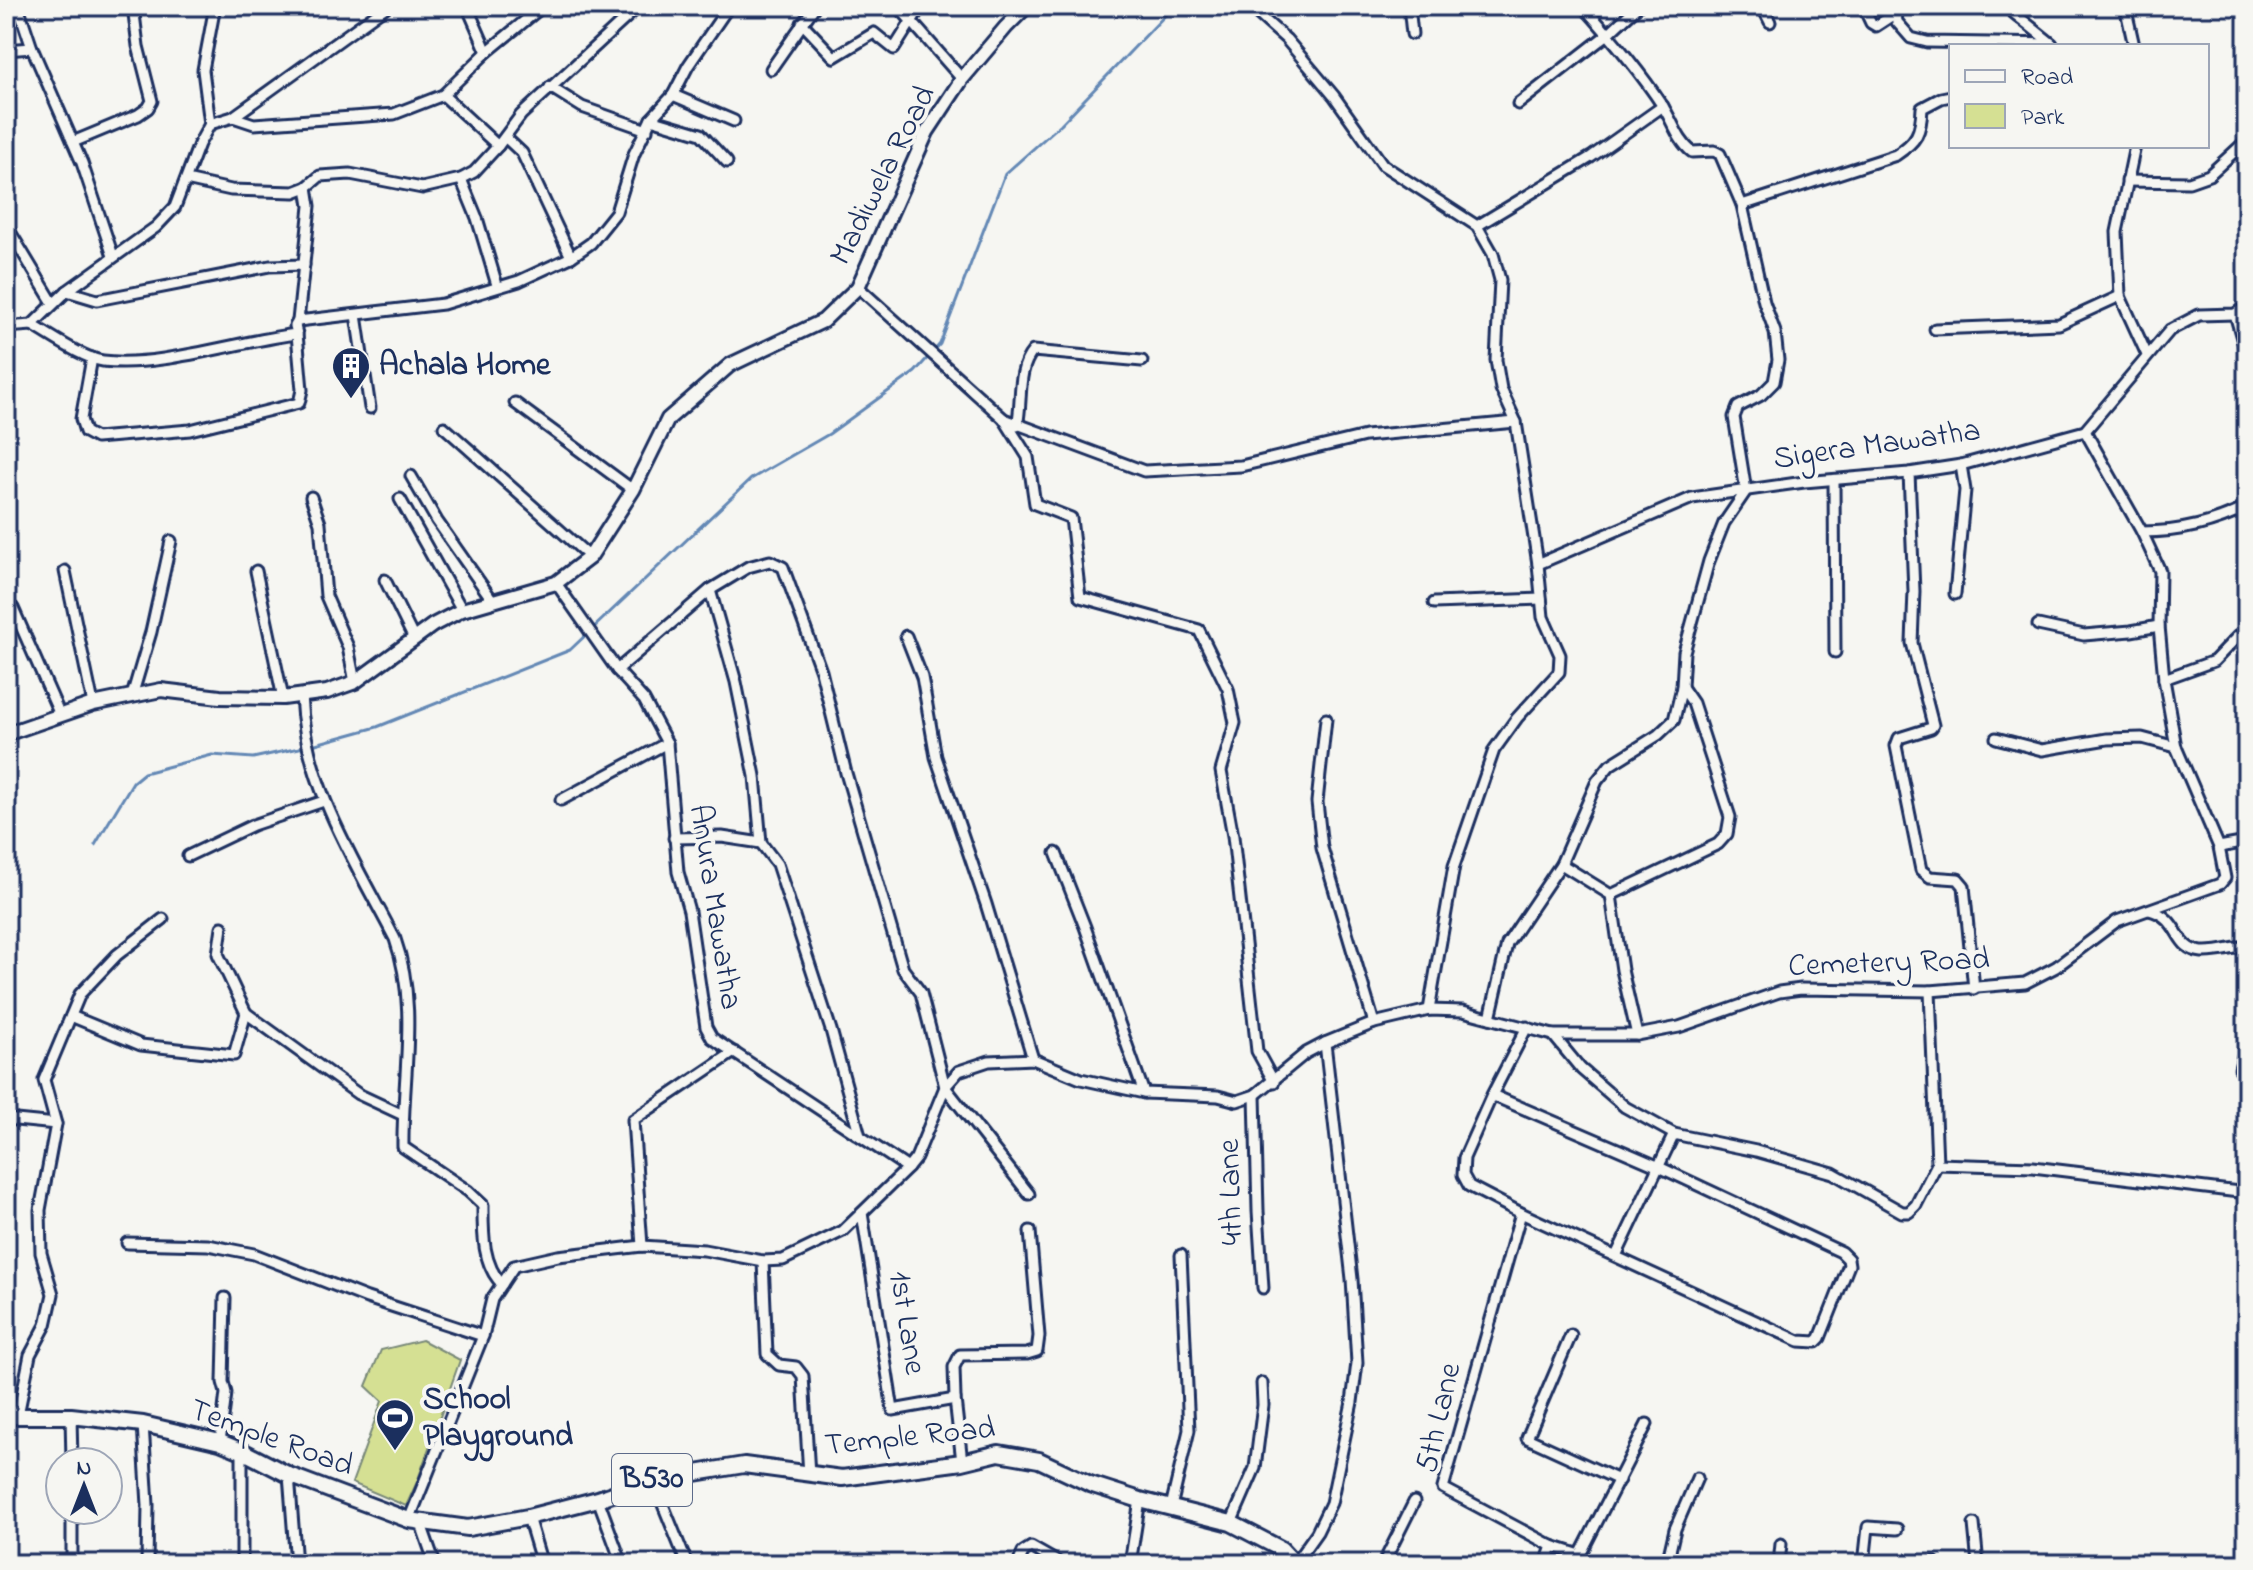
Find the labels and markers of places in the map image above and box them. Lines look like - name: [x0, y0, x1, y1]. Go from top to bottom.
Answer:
- place label: Achala Home: [379, 343, 552, 390]
- building icon: Achala Home: [330, 345, 372, 400]
- place label: School Playground: [423, 1377, 573, 1462]
- sports icon: School Playground: [374, 1397, 416, 1452]

